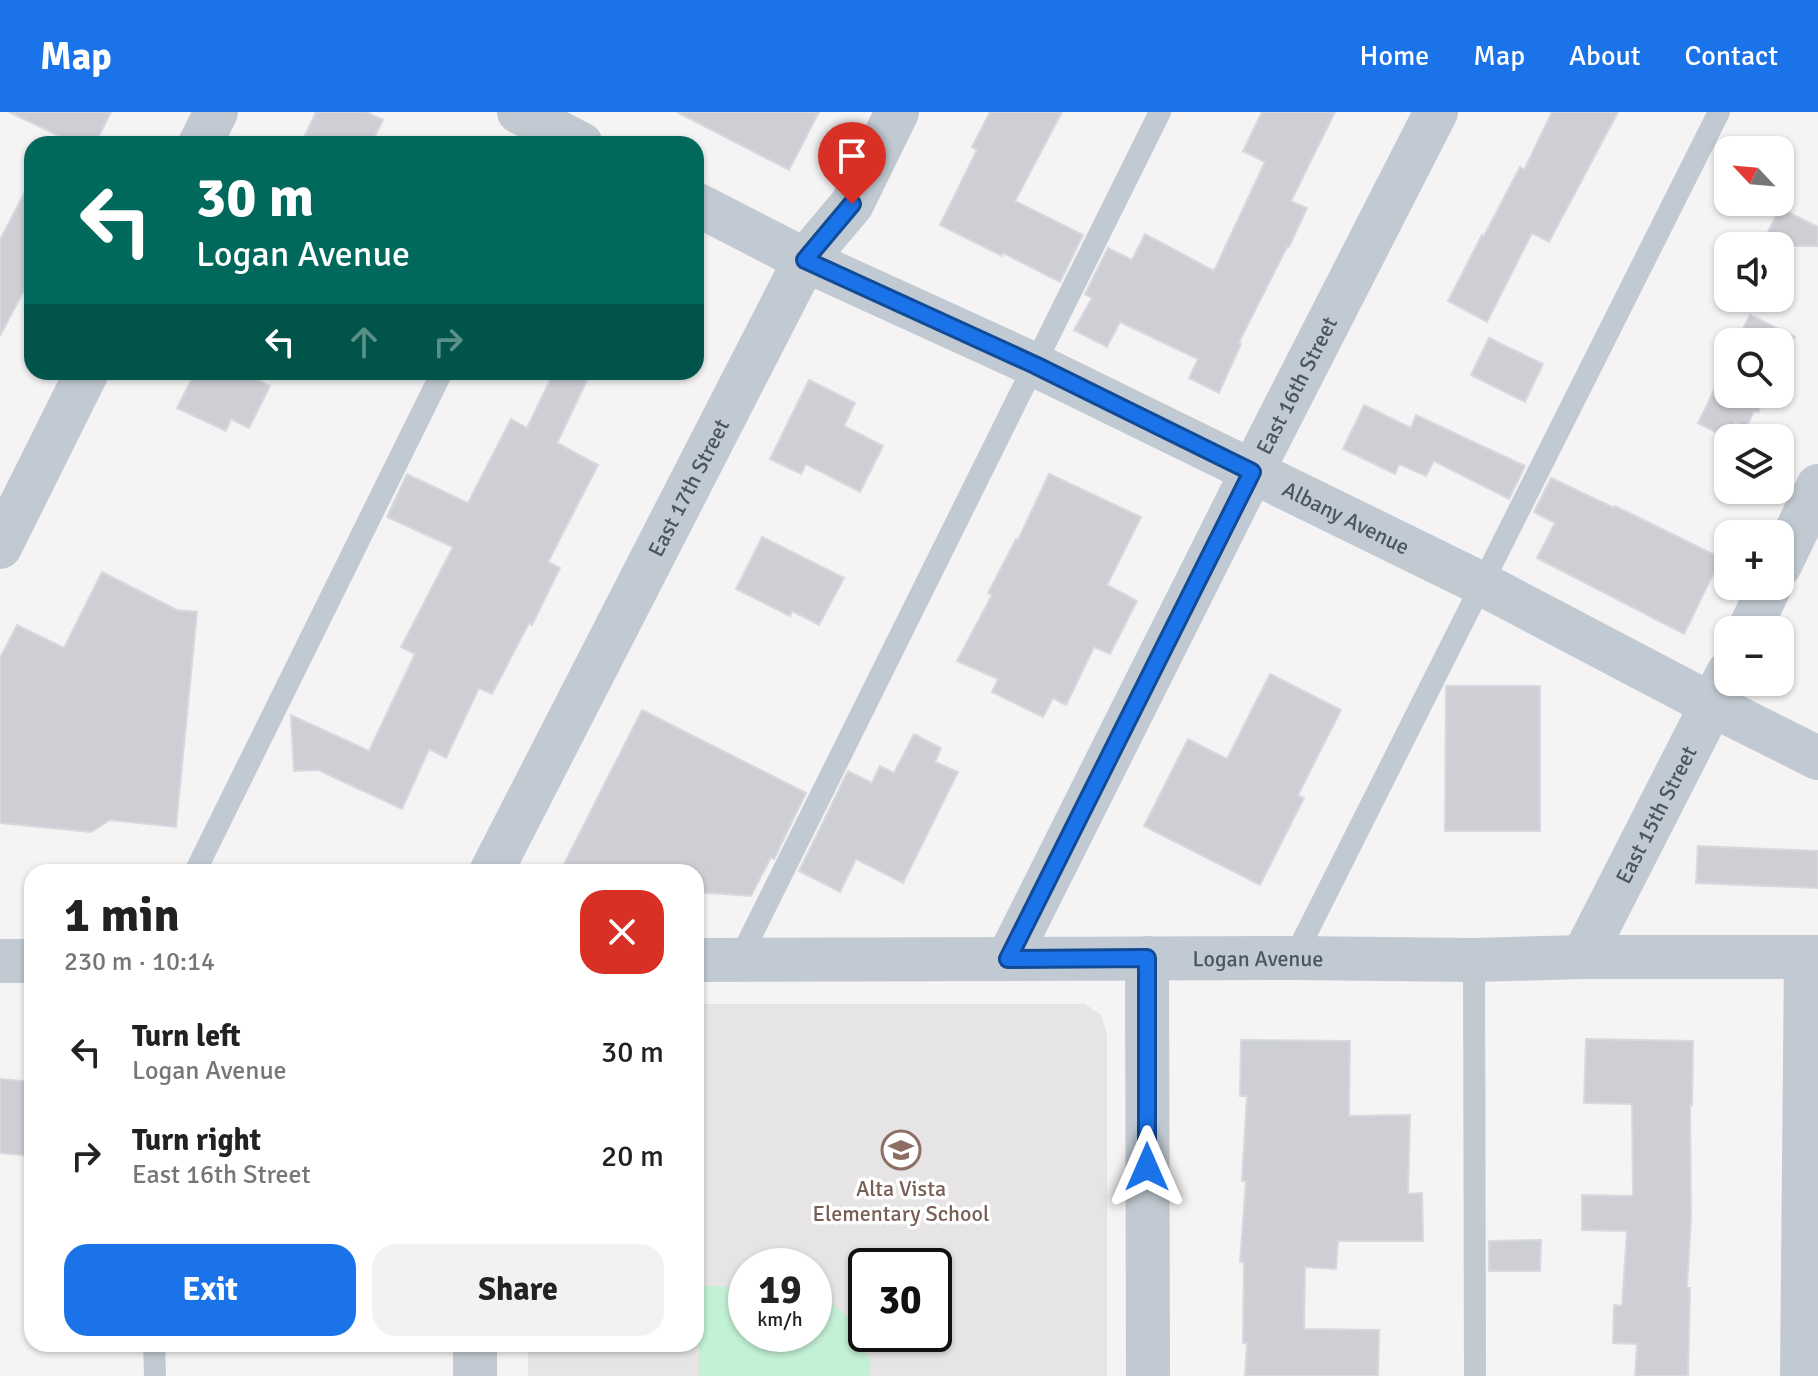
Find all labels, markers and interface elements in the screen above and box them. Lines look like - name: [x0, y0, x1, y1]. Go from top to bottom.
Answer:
- text: Map: [40, 33, 112, 80]
- text: Home: [1360, 39, 1429, 73]
- text: Map: [1473, 39, 1525, 73]
- text: About: [1569, 39, 1641, 73]
- text: Contact: [1685, 39, 1778, 73]
- pin: [818, 122, 886, 204]
- icon: arrive: [830, 134, 874, 178]
- north arrow: [1714, 136, 1794, 216]
- map controls: [1714, 136, 1794, 696]
- text: 30 m: [196, 163, 314, 232]
- icon: left: [64, 168, 168, 272]
- text: Logan Avenue: [196, 232, 410, 277]
- button: sound: [1714, 232, 1794, 312]
- street label: East 16th Street: [1250, 312, 1343, 459]
- icon: left: [258, 320, 302, 364]
- icon: ahead: [342, 320, 386, 364]
- icon: right: [426, 320, 470, 364]
- button: search: [1714, 328, 1794, 408]
- street label: East 17th Street: [642, 414, 735, 561]
- button: layers: [1714, 424, 1794, 504]
- street label: Albany Avenue: [1278, 475, 1414, 560]
- button: +: [1714, 520, 1794, 600]
- button: −: [1714, 616, 1794, 696]
- street label: East 15th Street: [1610, 741, 1703, 888]
- text: 1 min: [64, 886, 180, 945]
- button: close: [580, 890, 664, 974]
- street label: Logan Avenue: [1193, 945, 1324, 972]
- text: 230 m · 10:14: [64, 946, 215, 978]
- text: Turn left: [132, 1018, 241, 1055]
- icon: left: [64, 1030, 108, 1074]
- text: 30 m: [601, 1034, 664, 1071]
- text: Logan Avenue: [132, 1055, 287, 1087]
- text: Turn right: [132, 1122, 261, 1159]
- position arrow: [1105, 1125, 1189, 1209]
- school or university icon: Alta Vista Elementary School: [880, 1129, 922, 1171]
- icon: right: [64, 1134, 108, 1178]
- text: 20 m: [601, 1138, 664, 1175]
- text: East 16th Street: [132, 1159, 311, 1191]
- place label: Alta Vista Elementary School: [813, 1175, 989, 1227]
- button: Exit: [64, 1244, 356, 1336]
- button: Share: [372, 1244, 664, 1336]
- speed limit sign: 30: [848, 1248, 952, 1352]
- text: 19: [758, 1265, 802, 1315]
- text: km/h: [757, 1307, 803, 1332]

